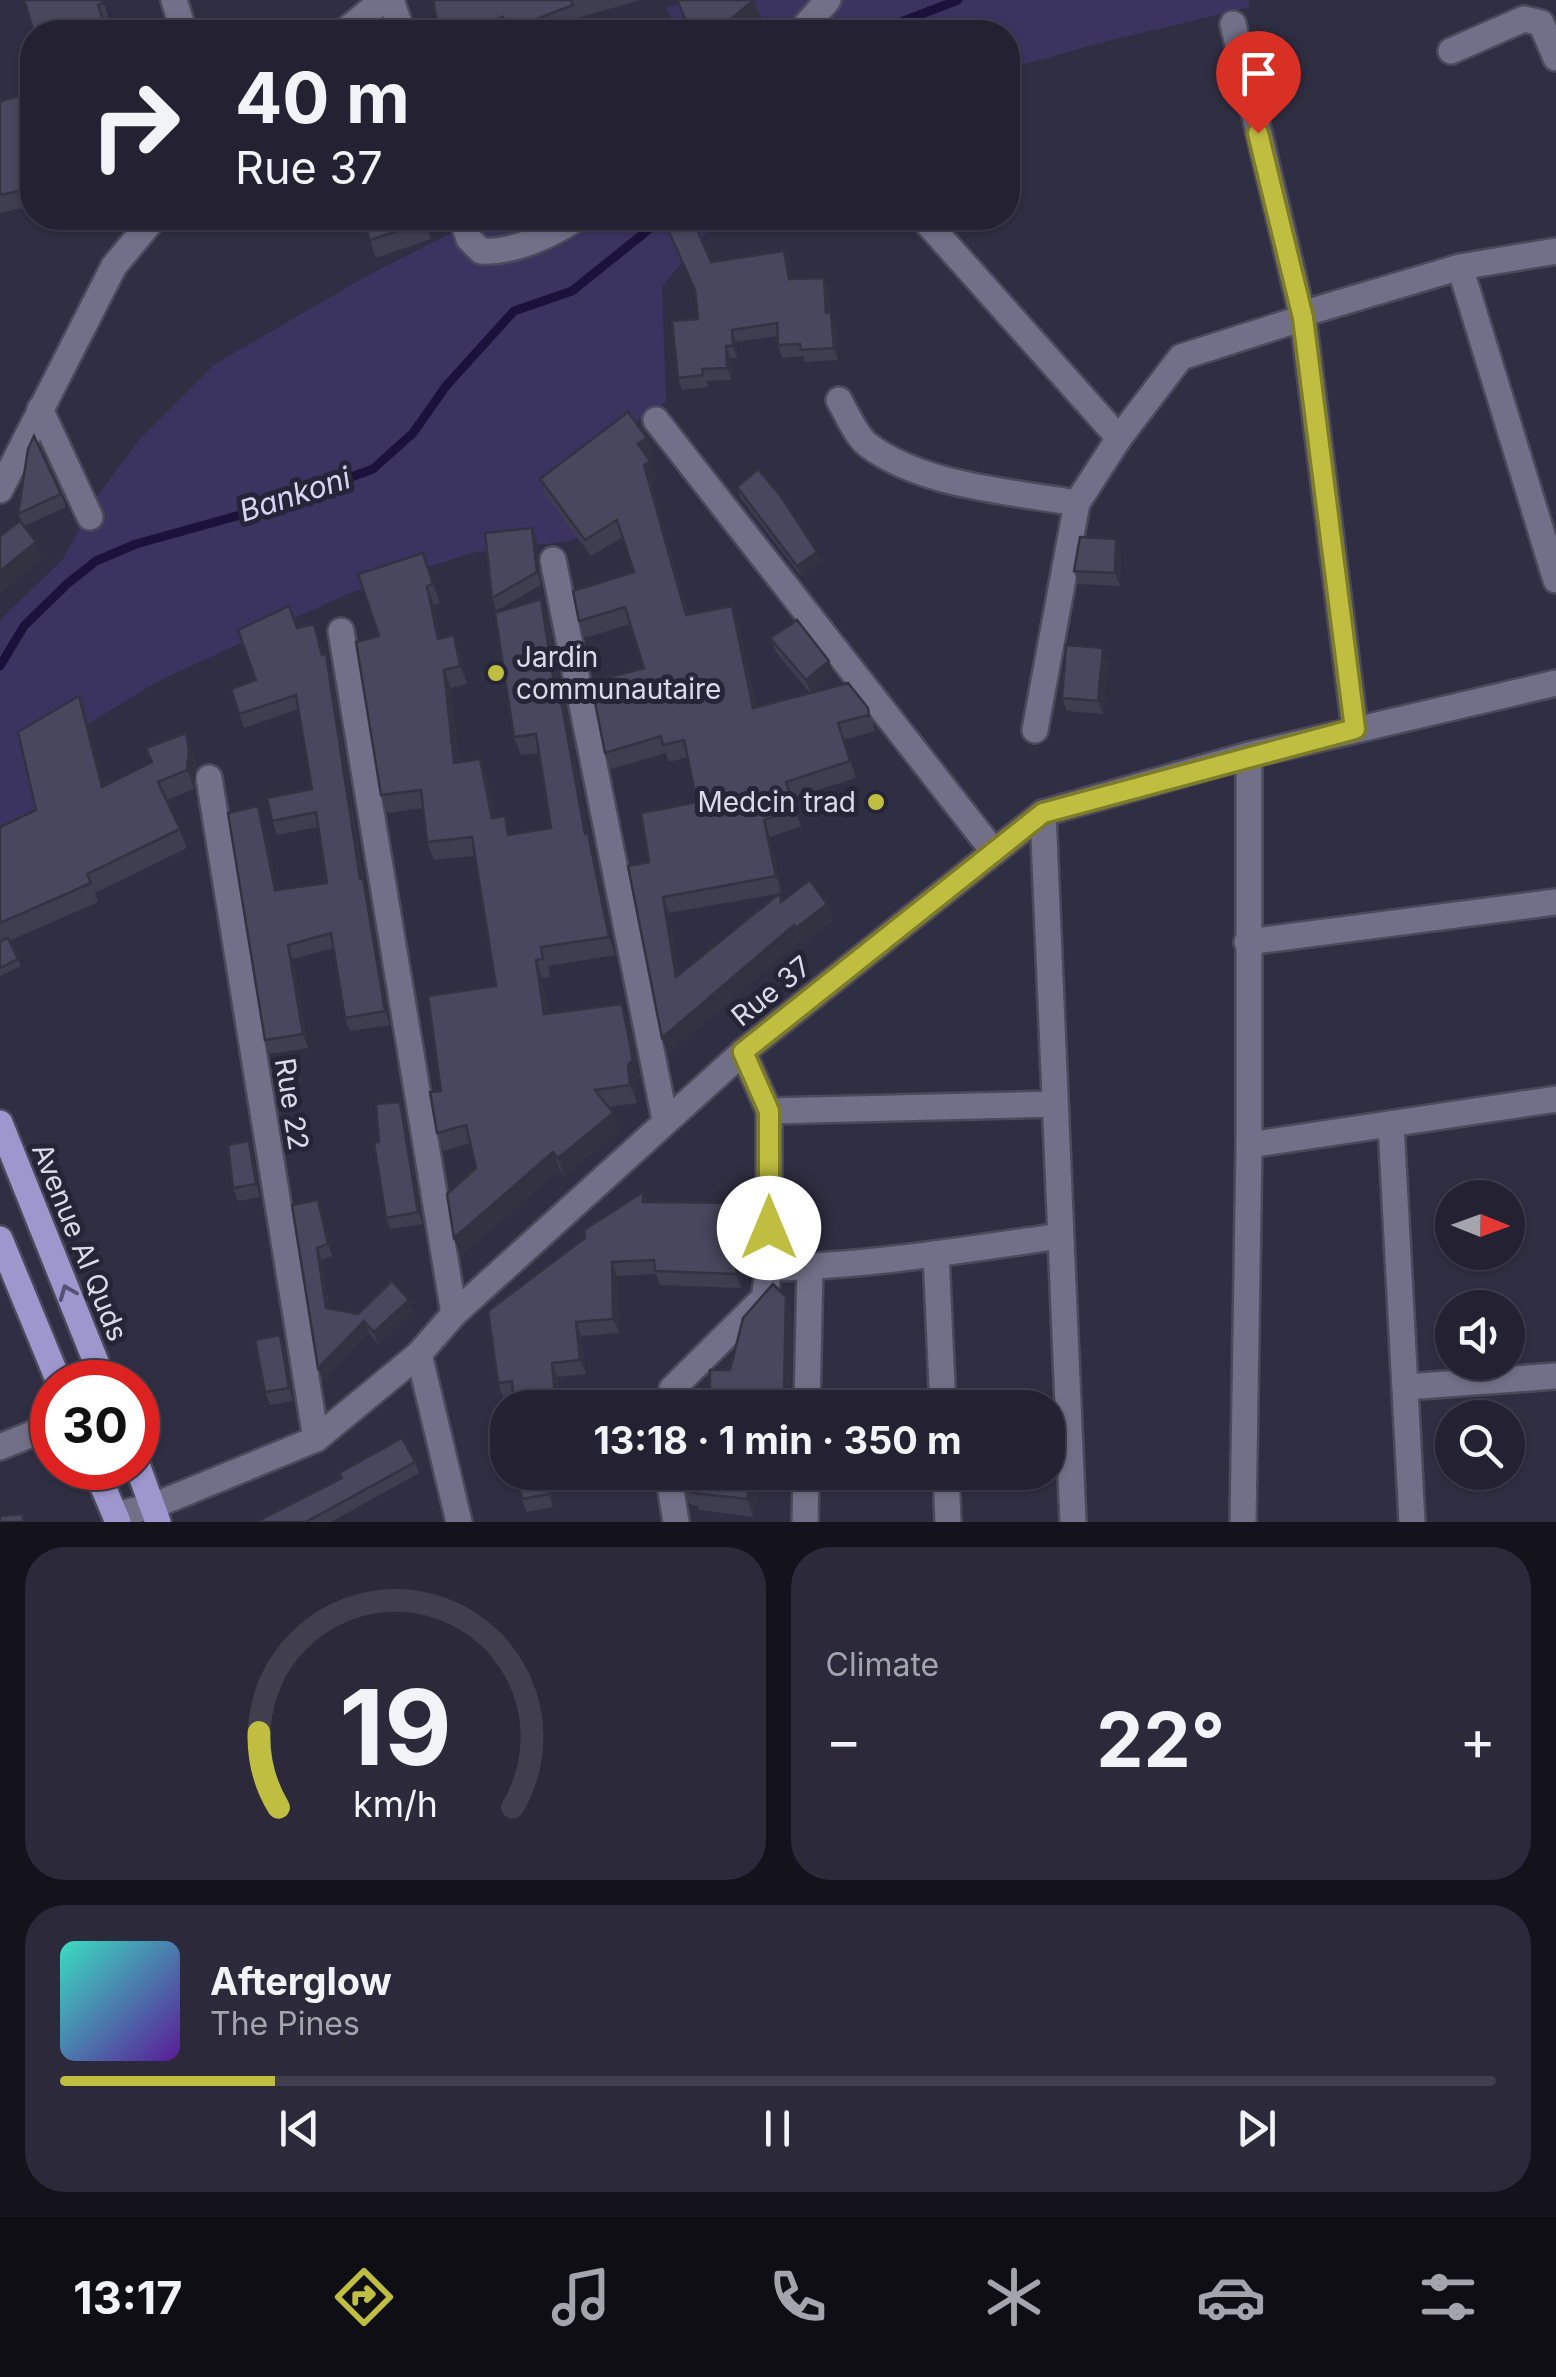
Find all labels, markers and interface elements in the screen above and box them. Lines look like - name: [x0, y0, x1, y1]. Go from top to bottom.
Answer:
- pin: [1216, 31, 1301, 134]
- icon: arrive: [1231, 46, 1286, 101]
- text: 40 m: [235, 55, 410, 140]
- icon: right: [70, 60, 200, 190]
- text: Rue 37: [235, 140, 383, 195]
- water label: Bankoni: [235, 459, 355, 529]
- place label: Jardin communautaire: [516, 640, 721, 706]
- marker: Jardin communautaire: [485, 662, 507, 684]
- place label: Medcin trad: [697, 785, 856, 819]
- marker: Medcin trad: [865, 791, 887, 813]
- street label: Rue 37: [725, 949, 817, 1033]
- street label: Rue 22: [268, 1055, 316, 1153]
- street label: Avenue Al Quds: [25, 1138, 135, 1346]
- position arrow: [717, 1176, 821, 1280]
- north arrow: [1435, 1180, 1525, 1270]
- map controls: [1435, 1180, 1525, 1490]
- one-way arrow: [59, 1284, 79, 1302]
- button: sound: [1435, 1290, 1525, 1380]
- speed limit sign: 30: [30, 1360, 160, 1490]
- button: search: [1435, 1400, 1525, 1490]
- text: 13:18 · 1 min · 350 m: [593, 1417, 962, 1463]
- text: Climate: [826, 1645, 939, 1684]
- text: 19: [339, 1664, 451, 1790]
- text: 22°: [1096, 1694, 1225, 1785]
- text: −: [826, 1707, 862, 1773]
- text: +: [1460, 1707, 1496, 1773]
- text: km/h: [353, 1782, 438, 1826]
- text: Afterglow: [210, 1958, 392, 2004]
- text: The Pines: [210, 2004, 360, 2043]
- icon: previous: [272, 2101, 327, 2156]
- icon: pause: [750, 2101, 805, 2156]
- icon: next: [1229, 2101, 1284, 2156]
- icon: directions: [329, 2262, 399, 2332]
- icon: music: [546, 2262, 616, 2332]
- icon: phone: [763, 2262, 833, 2332]
- icon: climate: [979, 2262, 1049, 2332]
- icon: car: [1196, 2262, 1266, 2332]
- icon: filters: [1413, 2262, 1483, 2332]
- text: 13:17: [73, 2270, 182, 2325]

